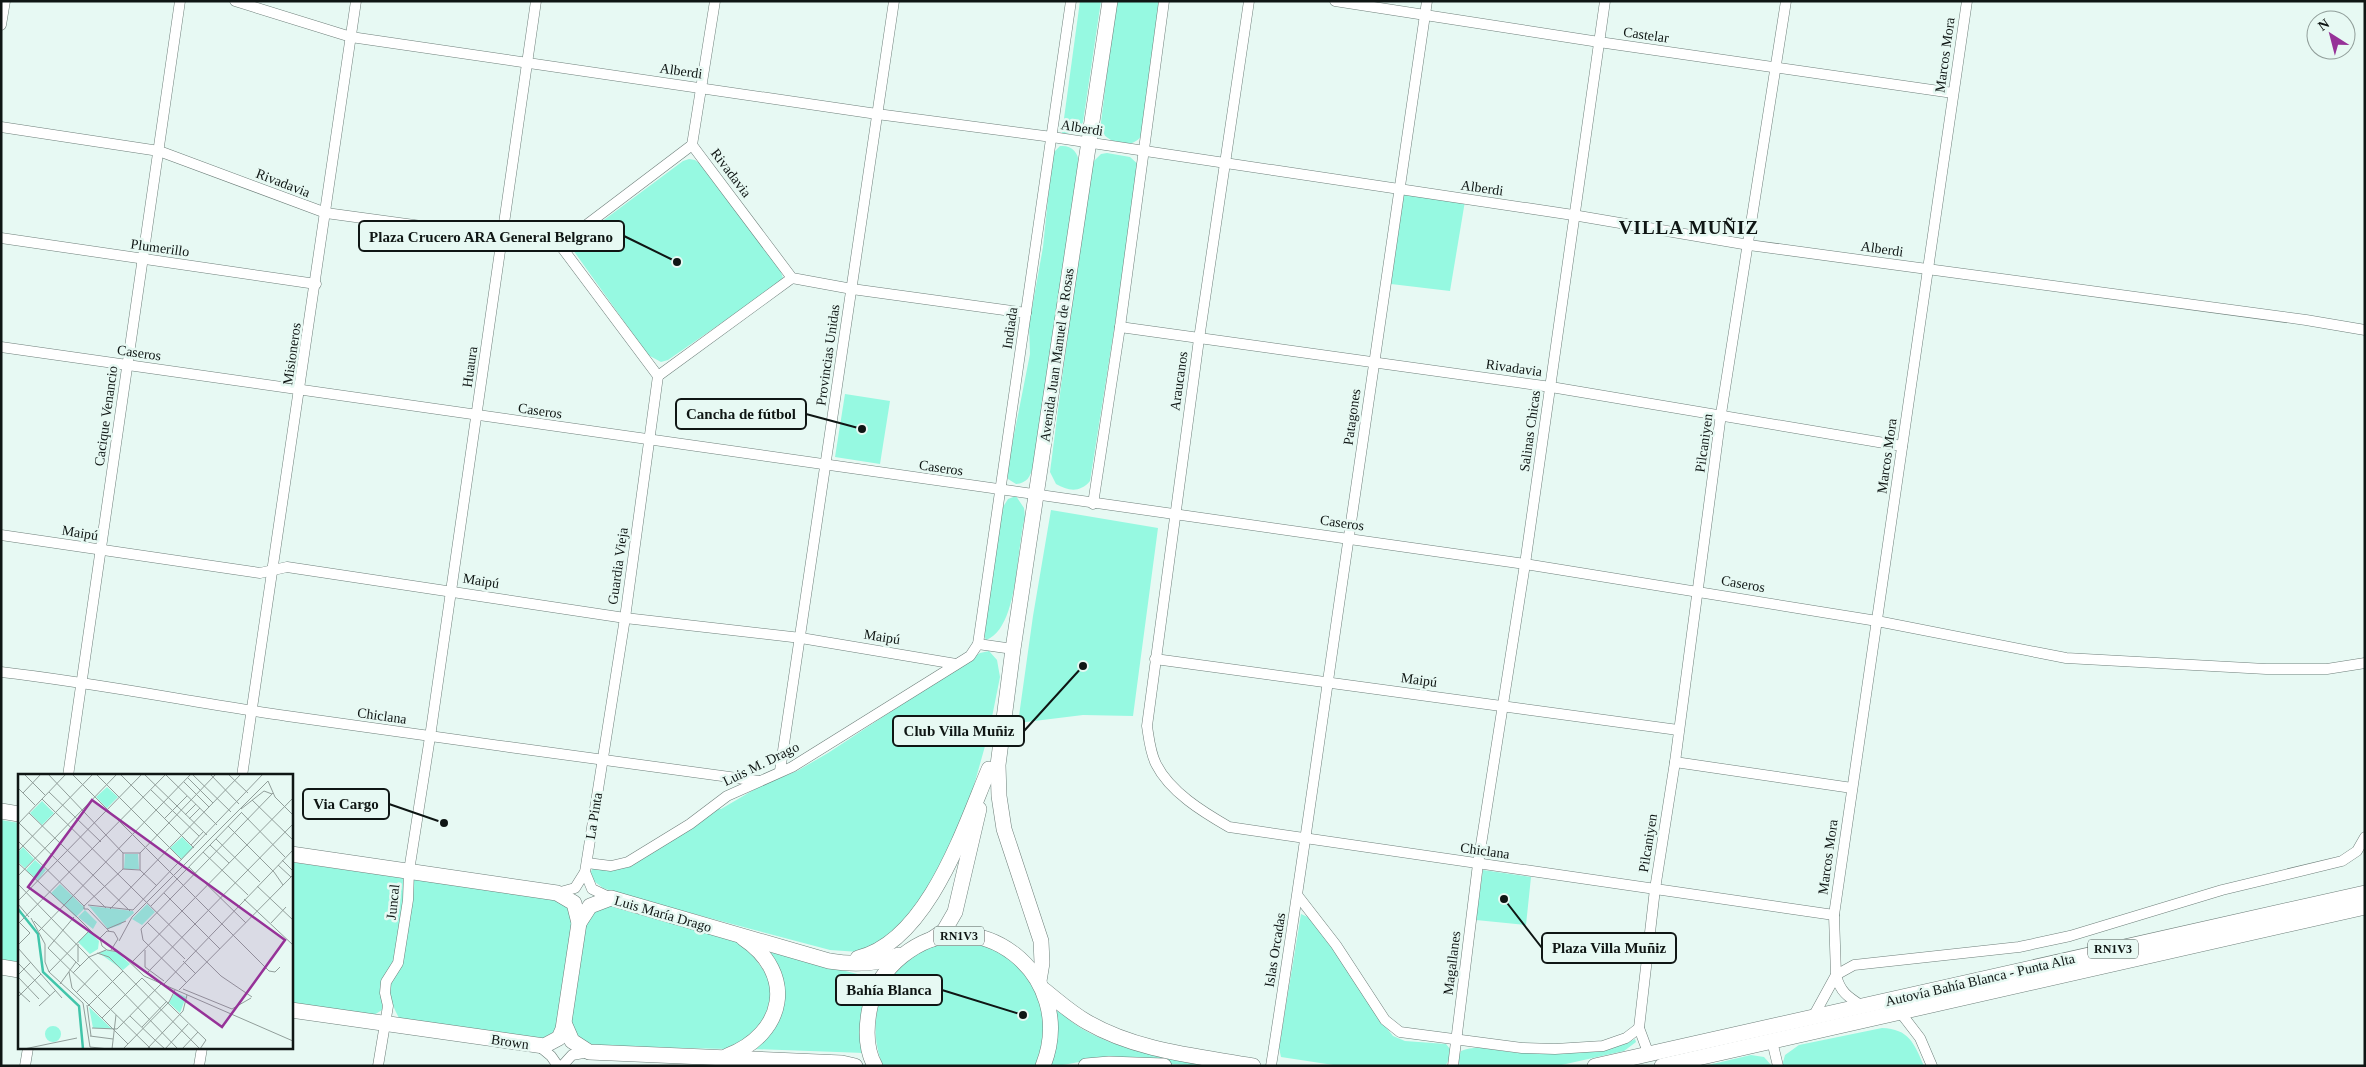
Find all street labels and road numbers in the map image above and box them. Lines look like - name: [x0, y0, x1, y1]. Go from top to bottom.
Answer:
- street label: Marcos Mora: [1932, 16, 1958, 94]
- street label: Castelar: [1622, 24, 1670, 46]
- street label: Alberdi: [659, 61, 703, 81]
- street label: Alberdi: [1060, 117, 1104, 139]
- street label: Rivadavia: [708, 146, 755, 201]
- street label: Rivadavia: [254, 166, 313, 200]
- street label: Alberdi: [1460, 178, 1504, 198]
- street label: Plumerillo: [130, 236, 190, 260]
- street label: Alberdi: [1860, 239, 1904, 259]
- street label: Avenida Juan Manuel de Rosas: [1037, 267, 1077, 443]
- street label: Provincias Unidas: [813, 303, 843, 407]
- street label: Indiada: [1000, 305, 1020, 350]
- street label: Misioneros: [280, 322, 304, 386]
- street label: Caseros: [116, 342, 162, 364]
- street label: Huaura: [460, 345, 480, 388]
- street label: Araucanos: [1167, 350, 1191, 412]
- street label: Rivadavia: [1485, 357, 1544, 379]
- street label: Cacique Venancio: [92, 365, 120, 467]
- street label: Patagones: [1341, 388, 1363, 446]
- street label: Salinas Chicas: [1517, 389, 1543, 473]
- street label: Caseros: [517, 400, 563, 422]
- street label: Pilcaniyen: [1692, 413, 1716, 473]
- street label: Marcos Mora: [1874, 417, 1900, 495]
- street label: Caseros: [918, 457, 964, 479]
- street label: Caseros: [1319, 512, 1365, 534]
- street label: Maipú: [61, 523, 99, 543]
- street label: Guardia Vieja: [605, 526, 631, 606]
- street label: Maipú: [462, 571, 500, 591]
- street label: Caseros: [1720, 573, 1766, 595]
- street label: Maipú: [863, 627, 901, 647]
- street label: Maipú: [1400, 670, 1438, 690]
- street label: Chiclana: [356, 705, 408, 727]
- street label: Luis M. Drago: [720, 739, 802, 789]
- street label: La Pinta: [583, 791, 605, 840]
- street label: Pilcaniyen: [1636, 813, 1660, 873]
- street label: Marcos Mora: [1815, 818, 1841, 896]
- street label: Chiclana: [1459, 840, 1511, 862]
- street label: Juncal: [384, 883, 402, 921]
- street label: Luis María Drago: [613, 893, 713, 935]
- street label: Islas Orcadas: [1262, 912, 1288, 988]
- road number: RN1V3: [934, 926, 984, 946]
- street label: Magallanes: [1441, 930, 1463, 996]
- road number: RN1V3: [2088, 940, 2138, 959]
- street label: Autovía Bahía Blanca - Punta Alta: [1884, 951, 2077, 1009]
- street label: Brown: [490, 1032, 530, 1052]

